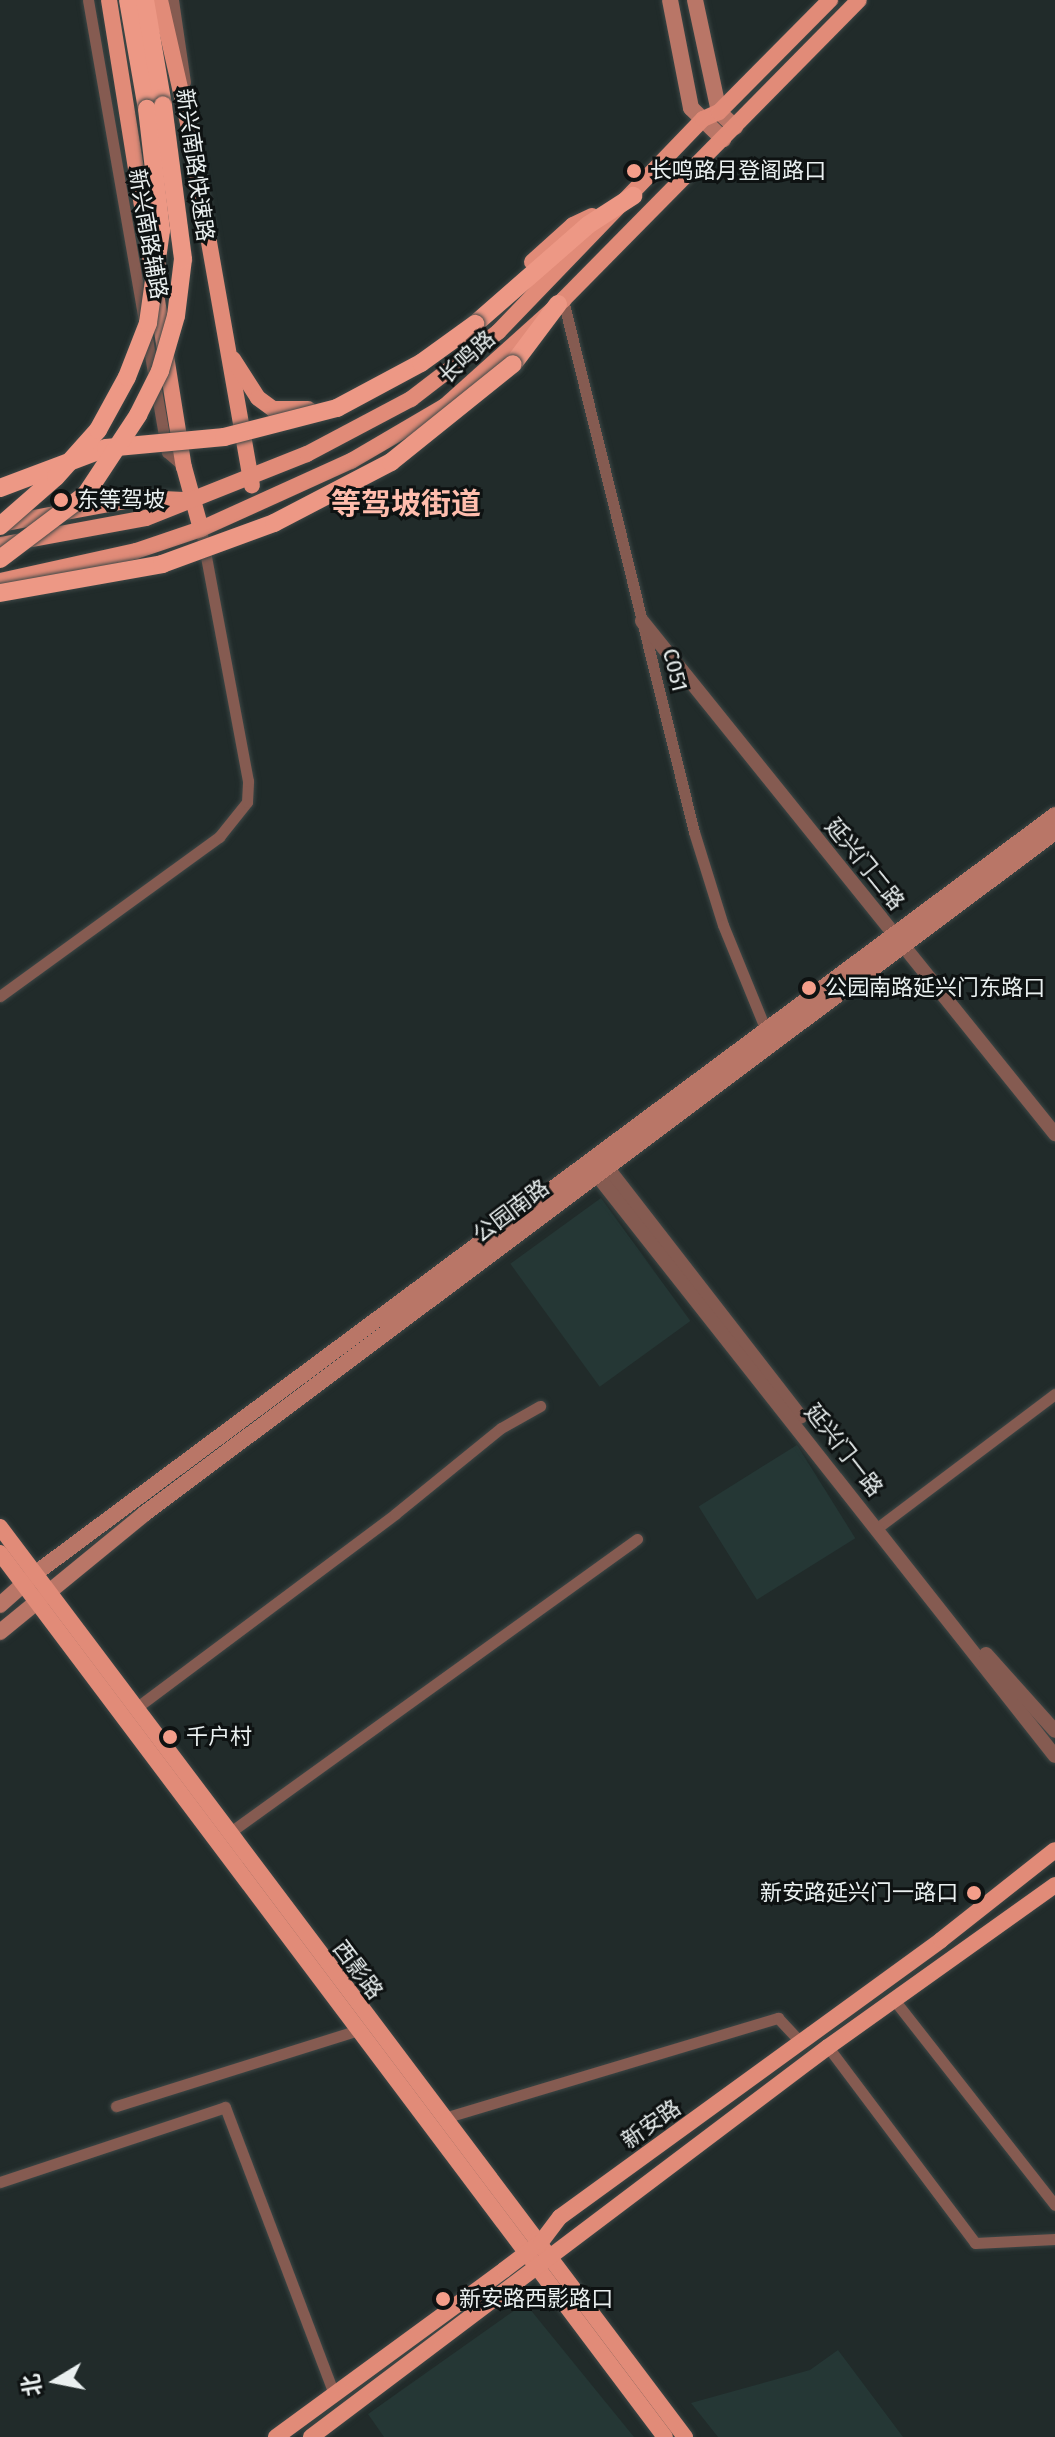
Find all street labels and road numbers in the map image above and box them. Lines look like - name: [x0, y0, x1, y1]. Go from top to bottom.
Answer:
- street label: 新兴南路快速路: [171, 87, 219, 243]
- street label: 新兴南路辅路: [124, 167, 172, 301]
- street label: 长鸣路: [434, 325, 500, 389]
- street label: C051: [657, 646, 693, 694]
- street label: 延兴门二路: [820, 813, 910, 915]
- street label: 公园南路: [468, 1174, 554, 1248]
- street label: 延兴门一路: [800, 1399, 888, 1501]
- street label: 西影路: [328, 1936, 388, 2004]
- street label: 新安路: [616, 2094, 686, 2154]

